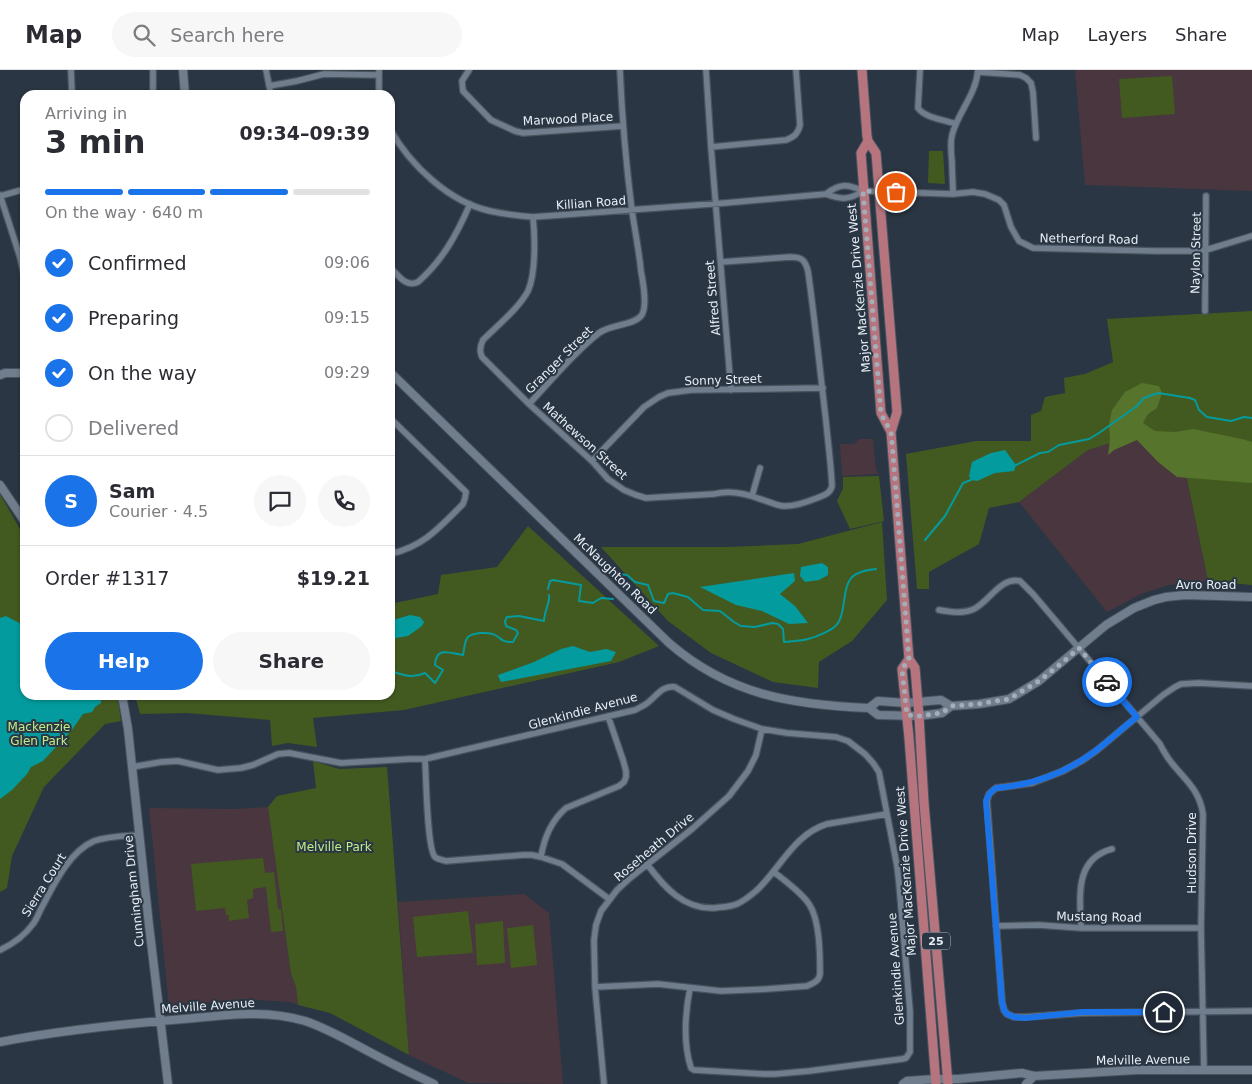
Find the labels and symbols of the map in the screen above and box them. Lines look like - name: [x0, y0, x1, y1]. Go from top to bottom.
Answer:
- street label: Marwood Place: [522, 110, 614, 128]
- pin: [875, 171, 917, 213]
- street label: Killian Road: [556, 194, 626, 212]
- street label: Major MacKenzie Drive West: [845, 203, 873, 373]
- street label: Naylon Street: [1188, 212, 1204, 294]
- street label: Netherford Road: [1039, 231, 1139, 247]
- street label: Alfred Street: [703, 259, 723, 336]
- street label: Granger Street: [522, 323, 596, 397]
- street label: Sonny Street: [684, 372, 762, 388]
- street label: Mathewson Street: [540, 399, 630, 483]
- street label: McNaughton Road: [571, 531, 659, 617]
- street label: Avro Road: [1176, 578, 1236, 592]
- courier: [1082, 657, 1132, 707]
- street label: Glenkindie Avenue: [527, 690, 639, 732]
- park label: Mackenzie Glen Park: [8, 720, 70, 748]
- street label: Major MacKenzie Drive West: [893, 786, 919, 956]
- street label: Roseheath Drive: [611, 810, 697, 884]
- street label: Hudson Drive: [1185, 812, 1199, 894]
- street label: Cunningham Drive: [121, 834, 147, 948]
- park label: Melville Park: [296, 840, 372, 854]
- street label: Sierra Court: [19, 850, 69, 919]
- street label: Mustang Road: [1056, 909, 1142, 925]
- street label: Glenkindie Avenue: [885, 913, 907, 1025]
- road number: 25: [922, 932, 950, 949]
- pin: [1143, 991, 1185, 1033]
- street label: Melville Avenue: [161, 996, 255, 1016]
- street label: Melville Avenue: [1096, 1052, 1190, 1068]

